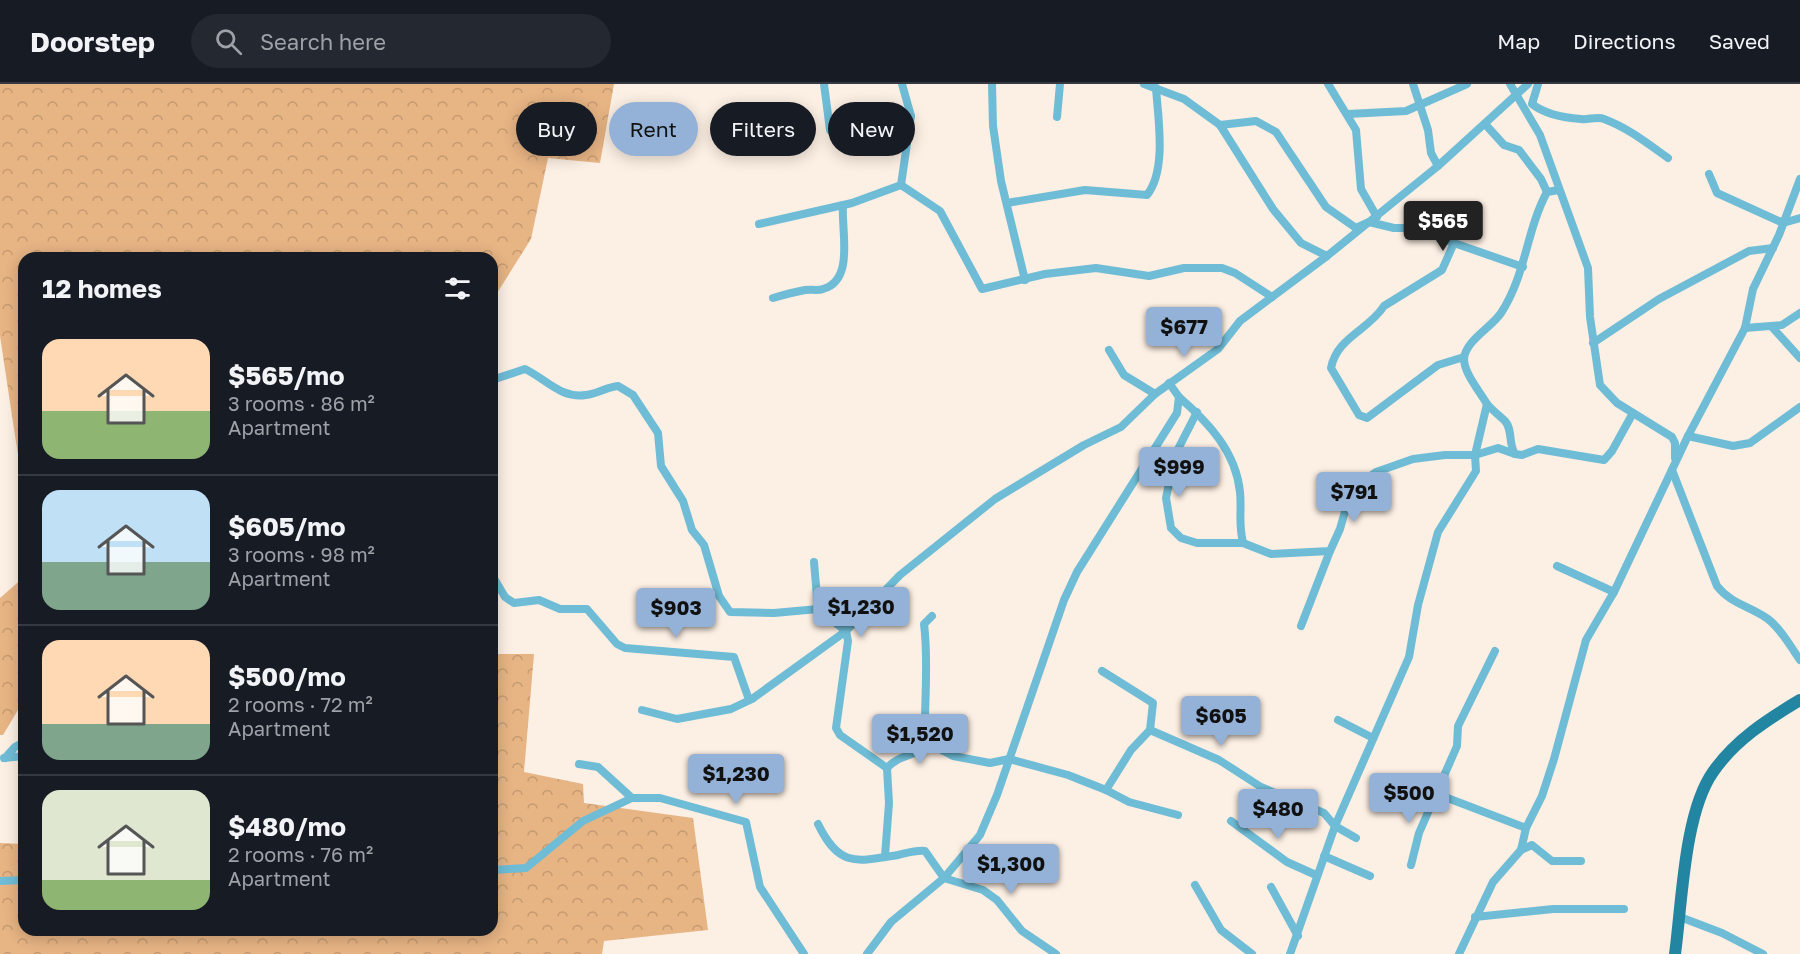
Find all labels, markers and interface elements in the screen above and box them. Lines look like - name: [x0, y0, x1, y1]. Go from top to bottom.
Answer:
- search box: [191, 14, 611, 68]
- text: Doorstep: [30, 25, 155, 58]
- icon: search: [212, 25, 245, 58]
- text: Search here: [260, 28, 386, 55]
- text: Map: [1497, 28, 1540, 54]
- text: Directions: [1573, 28, 1676, 54]
- text: Saved: [1709, 28, 1770, 54]
- chip: Buy: [516, 102, 597, 156]
- chip: Rent: [609, 102, 698, 156]
- chip: Filters: [710, 102, 816, 156]
- chip: New: [828, 102, 915, 156]
- pin: $565: [1407, 201, 1479, 252]
- text: $565: [1418, 208, 1468, 232]
- icon: filters: [441, 272, 474, 305]
- text: 12 homes: [42, 273, 162, 304]
- pin: $677: [1148, 307, 1220, 358]
- text: $677: [1160, 314, 1208, 338]
- text: $565/mo: [228, 360, 344, 391]
- icon: home: [90, 363, 162, 435]
- text: 3 rooms · 86 m²: [228, 391, 375, 415]
- text: Apartment: [228, 415, 331, 439]
- pin: $999: [1143, 447, 1215, 498]
- text: $999: [1153, 454, 1205, 478]
- pin: $791: [1318, 472, 1390, 523]
- text: $791: [1330, 479, 1378, 503]
- text: $605/mo: [228, 511, 346, 542]
- icon: home: [90, 514, 162, 586]
- text: 3 rooms · 98 m²: [228, 542, 375, 566]
- text: Apartment: [228, 566, 331, 590]
- pin: $1,230: [812, 587, 910, 638]
- pin: $903: [640, 588, 712, 639]
- text: $1,230: [827, 594, 895, 618]
- text: $903: [650, 595, 702, 619]
- text: $500/mo: [228, 661, 346, 692]
- icon: home: [90, 664, 162, 736]
- text: 2 rooms · 72 m²: [228, 692, 373, 716]
- pin: $605: [1185, 696, 1257, 747]
- text: $605: [1195, 703, 1247, 727]
- pin: $1,520: [871, 714, 969, 765]
- text: Apartment: [228, 716, 331, 740]
- text: $1,520: [886, 721, 954, 745]
- pin: $1,230: [687, 754, 785, 805]
- text: $1,230: [702, 761, 770, 785]
- pin: $500: [1373, 773, 1445, 824]
- text: $500: [1383, 780, 1435, 804]
- pin: $480: [1242, 789, 1314, 840]
- text: $480: [1252, 796, 1304, 820]
- text: $480/mo: [228, 811, 346, 842]
- icon: home: [90, 814, 162, 886]
- text: 2 rooms · 76 m²: [228, 842, 373, 866]
- pin: $1,300: [962, 844, 1060, 895]
- text: $1,300: [977, 851, 1045, 875]
- text: Apartment: [228, 866, 331, 890]

